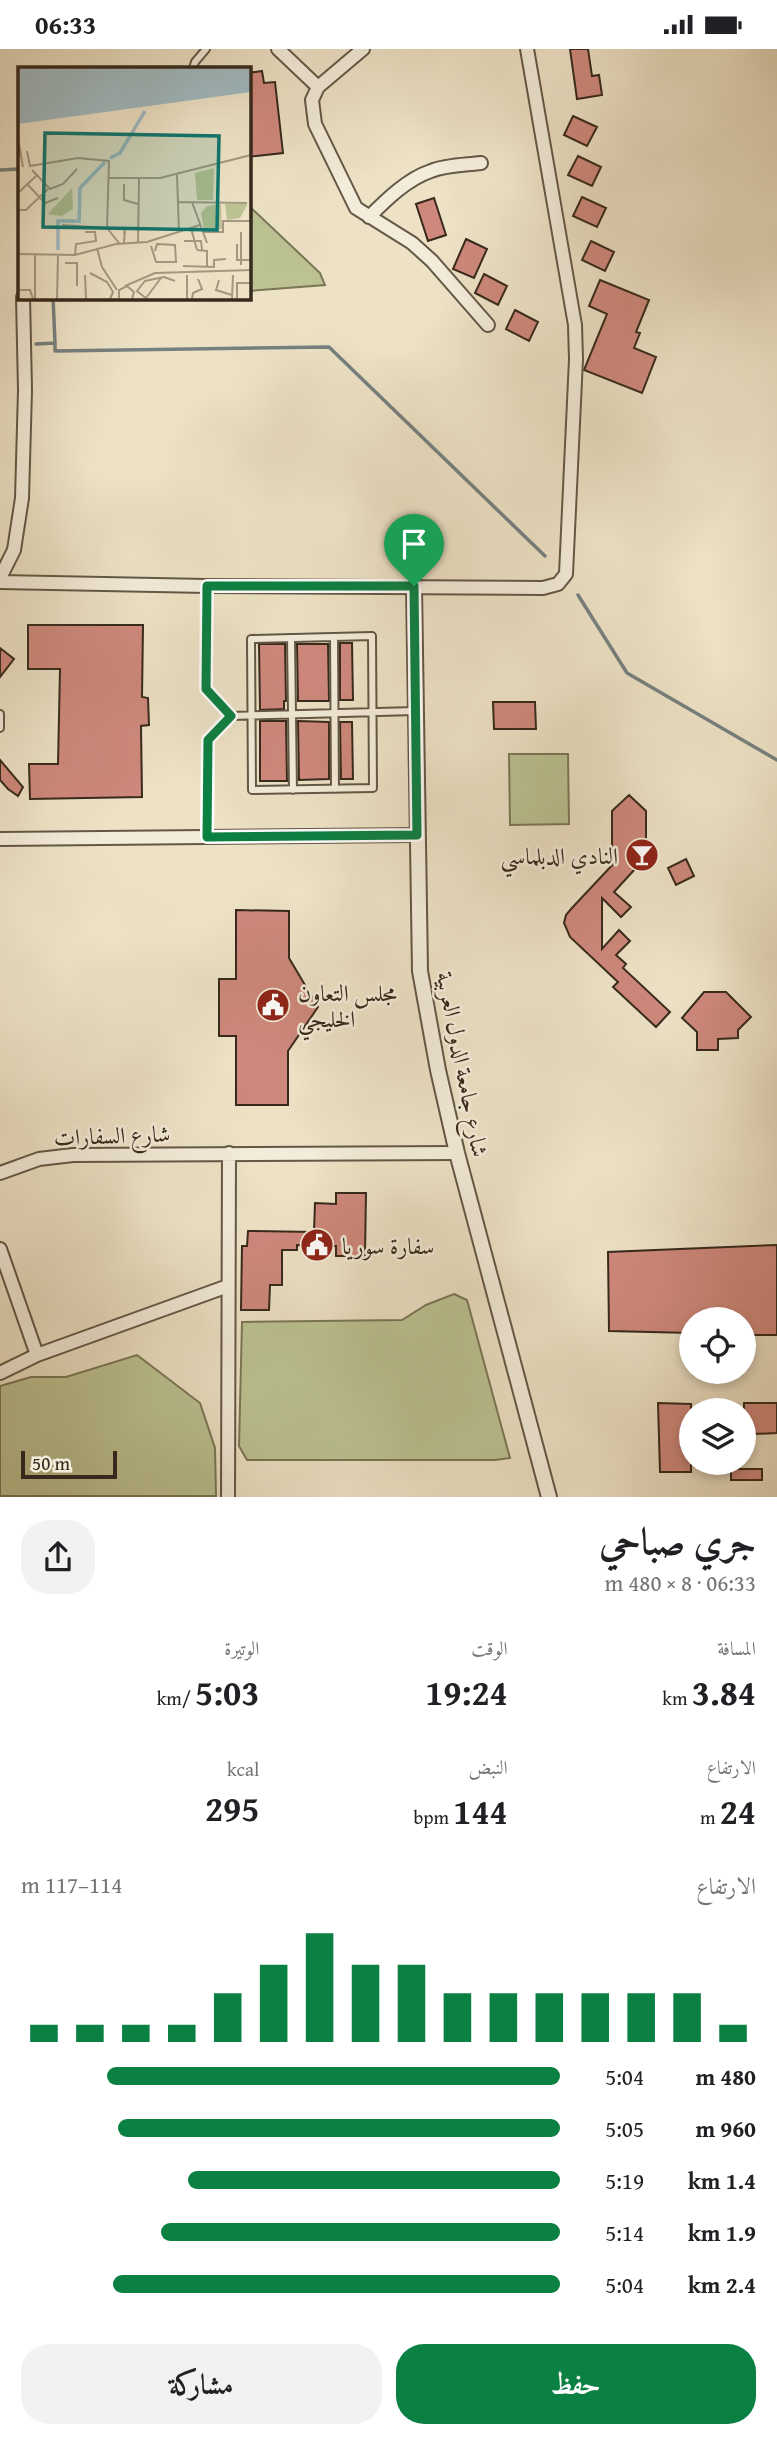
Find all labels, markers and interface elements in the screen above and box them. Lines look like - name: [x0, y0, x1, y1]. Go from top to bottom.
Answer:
- text: 06:33: [35, 5, 96, 44]
- inset map: [18, 67, 250, 299]
- pin: [384, 514, 444, 586]
- icon: arrive: [395, 525, 433, 563]
- bar icon: النادي الدبلماسي: [623, 836, 661, 874]
- place label: النادي الدبلماسي: [501, 839, 618, 878]
- street label: شارع جامعة الدول العربية: [425, 968, 497, 1160]
- place label: مجلس التعاون الخليجي: [298, 976, 397, 1041]
- public building icon: مجلس التعاون الخليجي: [254, 986, 292, 1024]
- street label: شارع السفارات: [53, 1116, 171, 1158]
- public building icon: سفارة سوريا: [298, 1226, 336, 1264]
- place label: سفارة سوريا: [342, 1229, 434, 1262]
- map controls: [679, 1307, 756, 1475]
- button: locate: [679, 1307, 756, 1384]
- button: layers: [679, 1398, 756, 1475]
- scale bar: [21, 1447, 117, 1479]
- text: 50 m: [32, 1449, 70, 1477]
- text: جري صباحي: [599, 1512, 756, 1568]
- button: share: [21, 1520, 95, 1594]
- text: 06:33 · 8 × 480 m: [604, 1566, 756, 1599]
- text: الوتيرة: [224, 1634, 259, 1662]
- text: الوقت: [471, 1634, 508, 1662]
- text: المسافة: [717, 1634, 756, 1662]
- text: 5:03: [195, 1667, 259, 1718]
- text: 19:24: [425, 1667, 508, 1718]
- text: 3.84: [692, 1667, 756, 1718]
- text: /km: [157, 1684, 195, 1712]
- text: km: [662, 1684, 692, 1712]
- text: النبض: [469, 1753, 508, 1781]
- text: الارتفاع: [707, 1753, 756, 1781]
- text: kcal: [227, 1755, 259, 1783]
- text: 295: [205, 1783, 259, 1834]
- text: 144: [453, 1786, 508, 1837]
- text: 24: [720, 1786, 756, 1837]
- text: bpm: [413, 1803, 453, 1831]
- text: m: [700, 1803, 720, 1831]
- text: 114–117 m: [21, 1868, 122, 1901]
- text: الارتفاع: [696, 1869, 756, 1902]
- text: 5:04: [605, 2060, 644, 2093]
- text: 480 m: [695, 2060, 756, 2093]
- text: 5:05: [605, 2112, 644, 2145]
- text: 960 m: [695, 2112, 756, 2145]
- text: 5:19: [605, 2164, 644, 2197]
- text: 1.4 km: [688, 2164, 756, 2197]
- text: 5:14: [605, 2216, 644, 2249]
- text: 1.9 km: [688, 2216, 756, 2249]
- text: 5:04: [605, 2268, 644, 2301]
- text: 2.4 km: [688, 2268, 756, 2301]
- button: مشاركة: [21, 2344, 382, 2424]
- button: حفظ: [396, 2344, 756, 2424]

